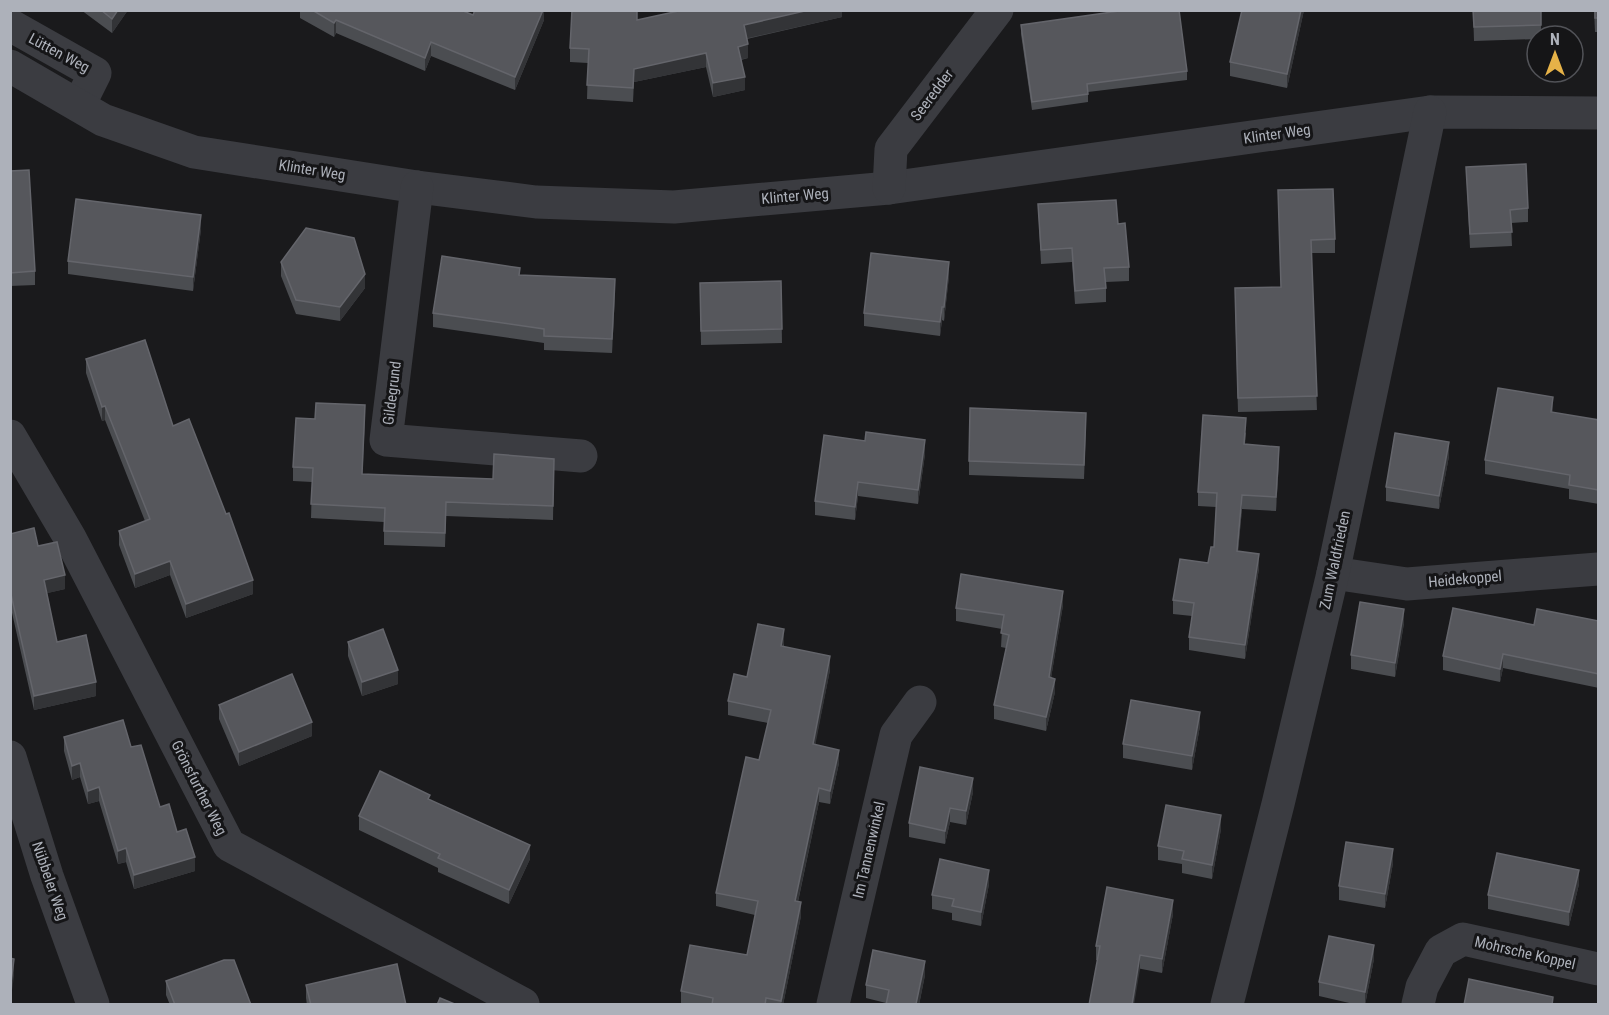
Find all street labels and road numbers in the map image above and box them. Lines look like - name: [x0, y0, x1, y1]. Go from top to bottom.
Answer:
- street label: Lütten Weg: [25, 29, 93, 77]
- street label: Seeredder: [907, 65, 957, 124]
- street label: Klinter Weg: [1242, 120, 1312, 148]
- street label: Klinter Weg: [277, 156, 347, 184]
- street label: Klinter Weg: [761, 184, 829, 208]
- street label: Gildegrund: [379, 360, 405, 426]
- street label: Zum Waldfrieden: [1316, 509, 1354, 611]
- street label: Heidekoppel: [1427, 567, 1503, 591]
- street label: Grönsfurther Weg: [167, 737, 231, 839]
- street label: Im Tannenwinkel: [849, 800, 889, 900]
- street label: Nübbeler Weg: [28, 839, 72, 923]
- street label: Mohrsche Koppel: [1473, 933, 1577, 973]

